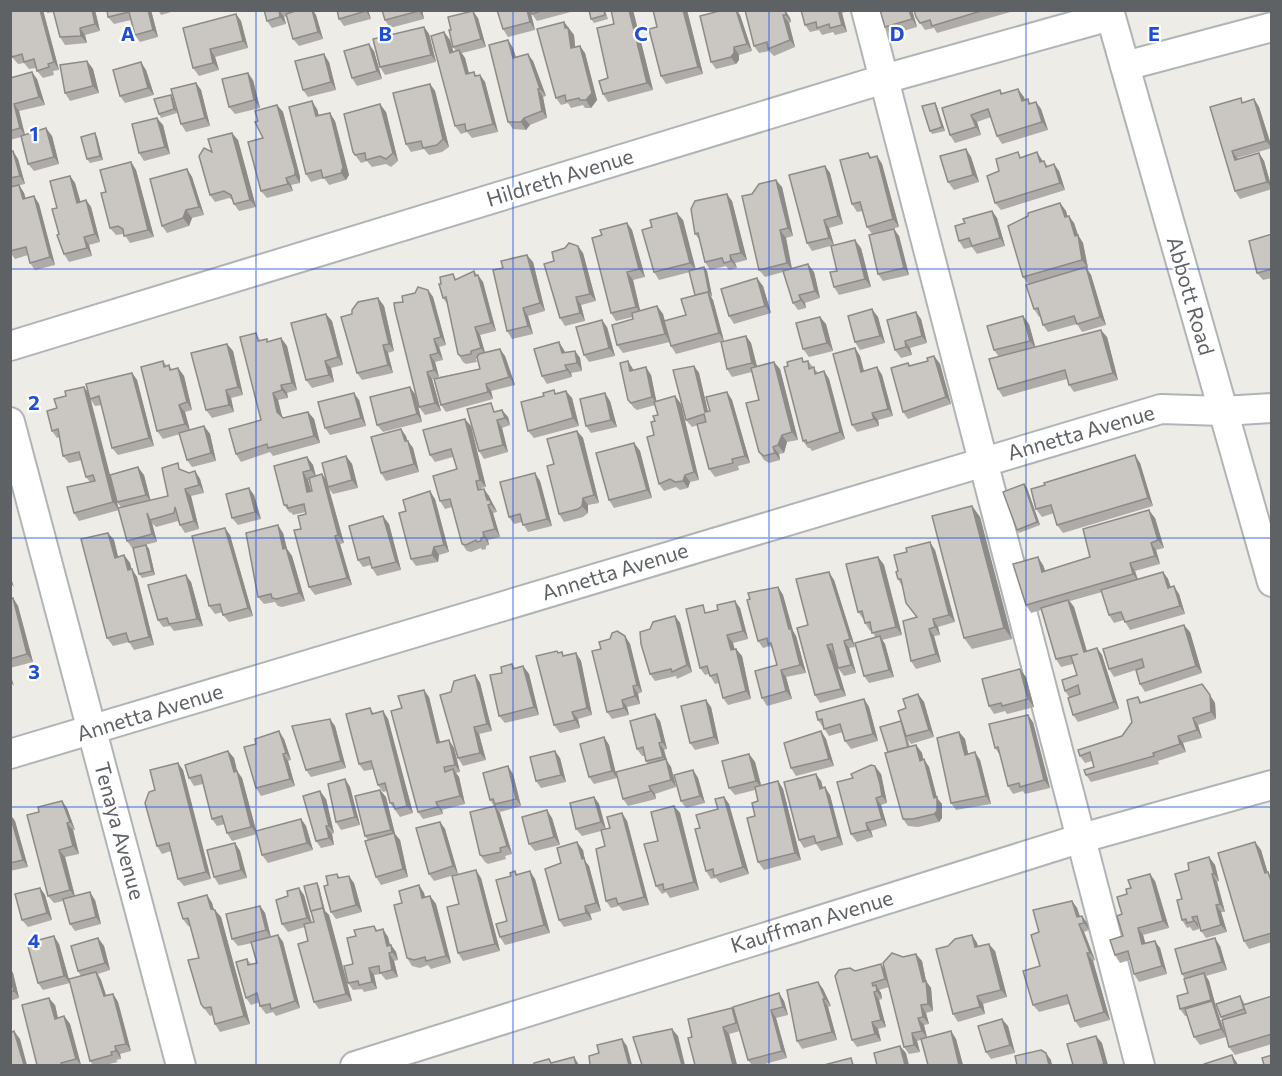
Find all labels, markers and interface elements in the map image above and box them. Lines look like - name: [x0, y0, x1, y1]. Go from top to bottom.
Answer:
- text: A: [121, 21, 135, 45]
- text: B: [378, 21, 392, 45]
- text: C: [634, 21, 648, 45]
- text: D: [890, 21, 904, 45]
- text: E: [1148, 21, 1160, 45]
- text: 1: [29, 121, 39, 145]
- street label: Hildreth Avenue: [483, 142, 636, 211]
- street label: Abbott Road: [1163, 233, 1220, 358]
- text: 2: [28, 390, 40, 414]
- street label: Annetta Avenue: [1004, 399, 1157, 464]
- street label: Annetta Avenue: [538, 536, 691, 605]
- text: 3: [28, 659, 40, 683]
- street label: Annetta Avenue: [73, 677, 226, 746]
- street label: Tenaya Avenue: [90, 759, 151, 902]
- street label: Kauffman Avenue: [727, 884, 896, 957]
- text: 4: [28, 928, 40, 952]

